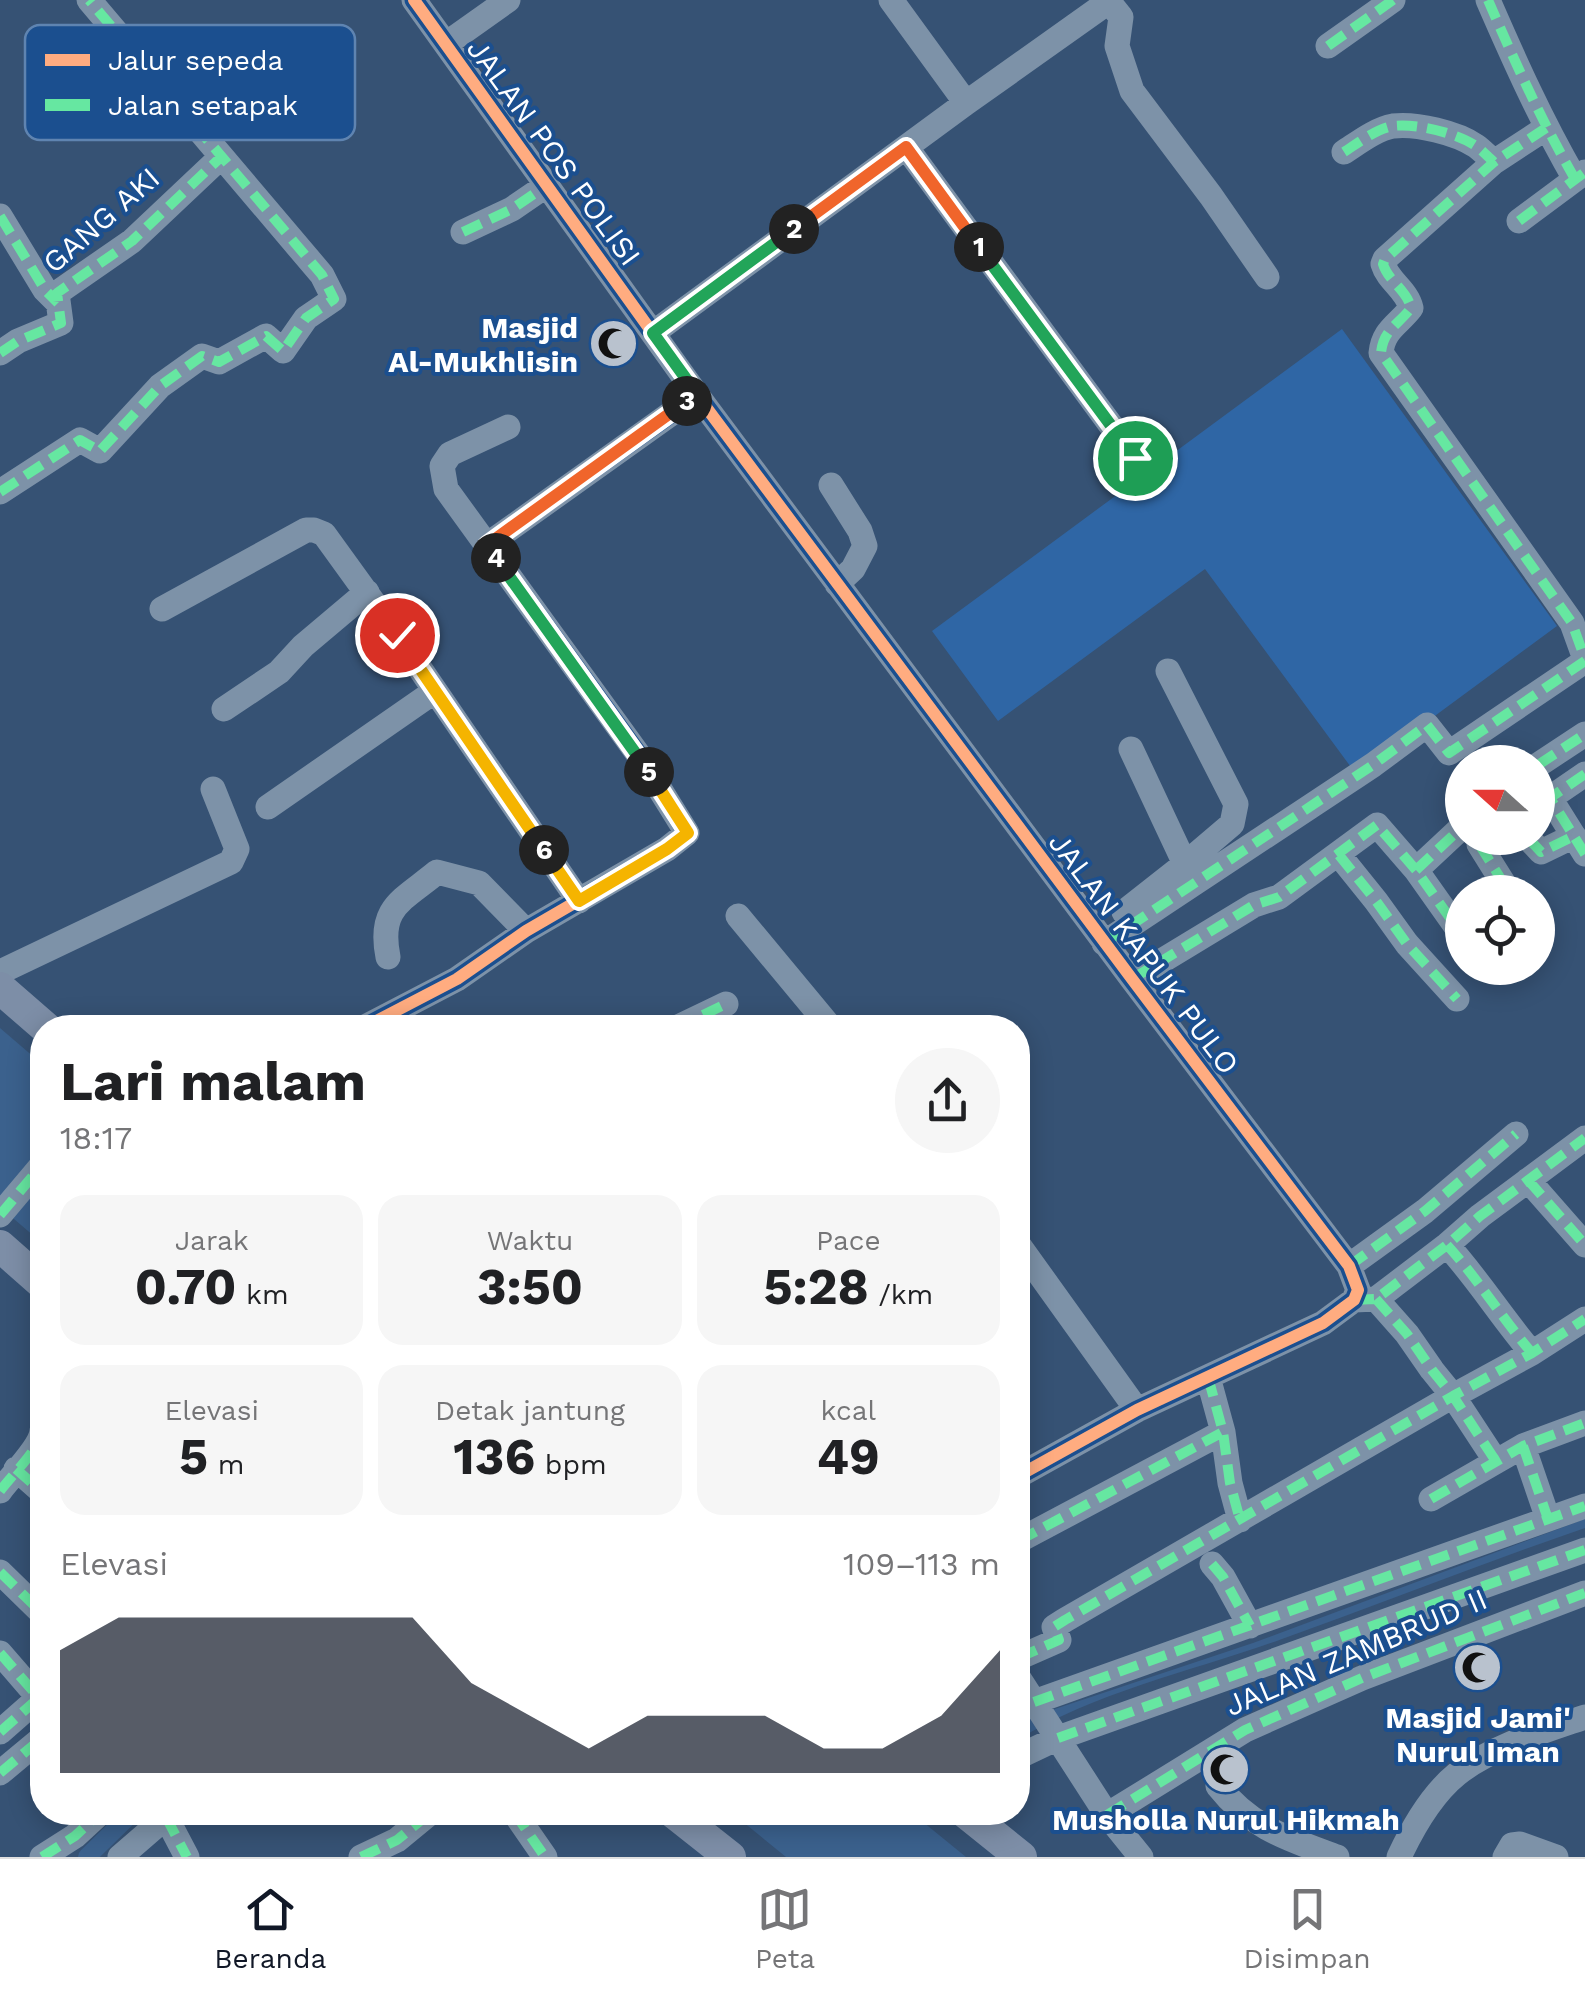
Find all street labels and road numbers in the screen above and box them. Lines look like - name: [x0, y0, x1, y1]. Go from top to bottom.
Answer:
- street label: JALAN POS POLISI: [460, 32, 648, 272]
- street label: GANG AKI: [36, 160, 166, 280]
- street label: JALAN KAPUK PULO: [1042, 825, 1246, 1081]
- street label: JALAN ZAMBRUD II: [1220, 1581, 1492, 1723]

